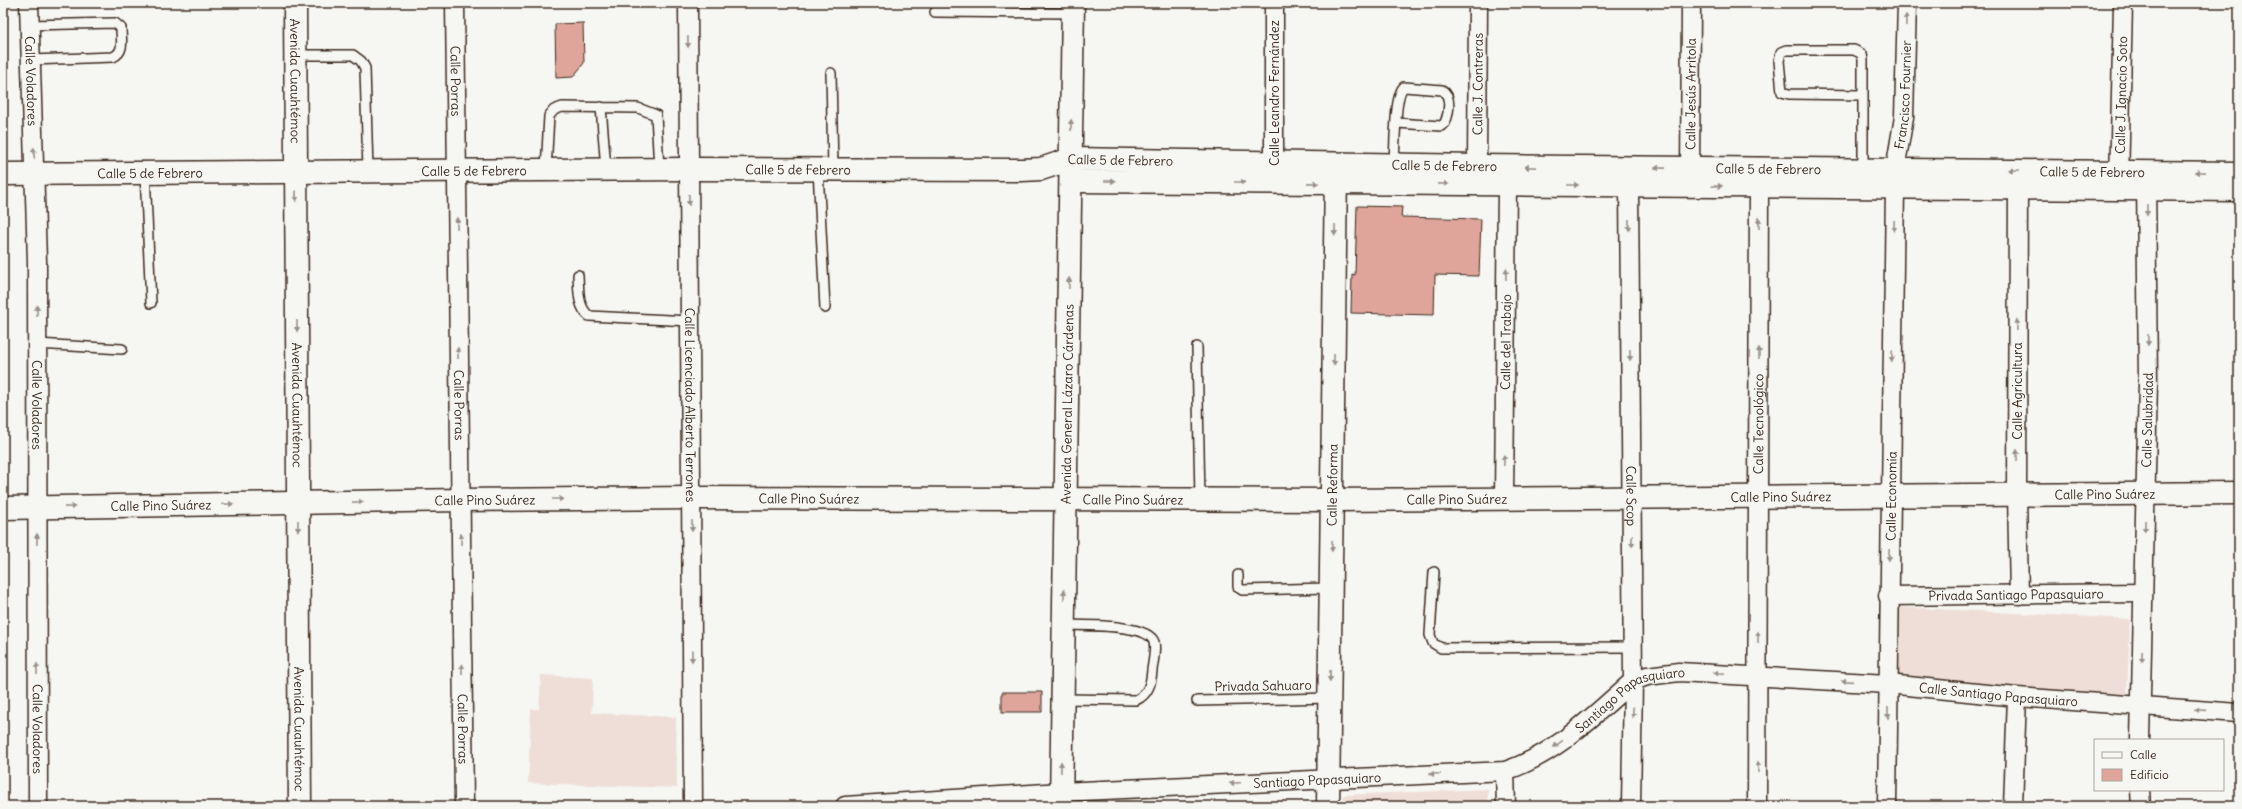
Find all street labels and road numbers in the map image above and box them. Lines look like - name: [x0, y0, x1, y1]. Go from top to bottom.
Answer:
- street label: Avenida Cuauhtémoc: [287, 18, 304, 144]
- street label: Calle Leandro Fernández: [1266, 20, 1283, 166]
- street label: Calle J. Contreras: [1469, 33, 1486, 135]
- street label: Calle Voladores: [22, 36, 41, 126]
- street label: Calle J. Ignacio Soto: [2111, 36, 2131, 154]
- street label: Calle Jesús Arritola: [1682, 38, 1699, 150]
- street label: Francisco Fournier: [1890, 39, 1915, 150]
- street label: Calle Porras: [447, 46, 465, 116]
- street label: Calle 5 de Febrero: [1067, 150, 1173, 169]
- street label: Calle 5 de Febrero: [1391, 156, 1497, 175]
- street label: Calle 5 de Febrero: [1715, 160, 1821, 178]
- street label: Calle 5 de Febrero: [745, 161, 851, 178]
- street label: Calle 5 de Febrero: [421, 162, 527, 179]
- street label: Calle 5 de Febrero: [2039, 163, 2145, 181]
- street label: Calle 5 de Febrero: [97, 164, 203, 182]
- street label: Calle del Trabajo: [1497, 294, 1514, 390]
- street label: Avenida General Lázaro Cárdenas: [1057, 304, 1077, 504]
- street label: Calle Licenciado Alberto Terrones: [681, 308, 700, 502]
- street label: Avenida Cuauhtémoc: [289, 342, 306, 468]
- street label: Calle Agricultura: [2009, 342, 2026, 440]
- street label: Calle Voladores: [29, 360, 46, 450]
- street label: Calle Porras: [451, 370, 468, 440]
- street label: Calle Salubridad: [2138, 372, 2157, 468]
- street label: Calle Tecnológico: [1750, 374, 1767, 474]
- street label: Calle Reforma: [1323, 444, 1341, 526]
- street label: Calle Economía: [1882, 451, 1900, 541]
- street label: Calle Scop: [1623, 466, 1640, 526]
- street label: Calle Pino Suárez: [2054, 485, 2155, 503]
- street label: Calle Pino Suárez: [1730, 488, 1831, 505]
- street label: Calle Pino Suárez: [758, 490, 859, 507]
- street label: Calle Pino Suárez: [1406, 490, 1507, 508]
- street label: Calle Pino Suárez: [434, 491, 535, 509]
- street label: Calle Pino Suárez: [1082, 491, 1183, 508]
- street label: Calle Pino Suárez: [110, 496, 212, 515]
- street label: Privada Santiago Papasquiaro: [1928, 585, 2104, 604]
- street label: Santiago Papasquiaro: [1571, 663, 1686, 737]
- street label: Avenida Cuauhtémoc: [291, 666, 308, 792]
- street label: Privada Sahuaro: [1214, 677, 1312, 695]
- street label: Calle Santiago Papasquiaro: [1918, 679, 2079, 710]
- street label: Calle Voladores: [29, 684, 46, 774]
- street label: Calle Porras: [454, 694, 472, 764]
- street label: Santiago Papasquiaro: [1253, 768, 1382, 791]

